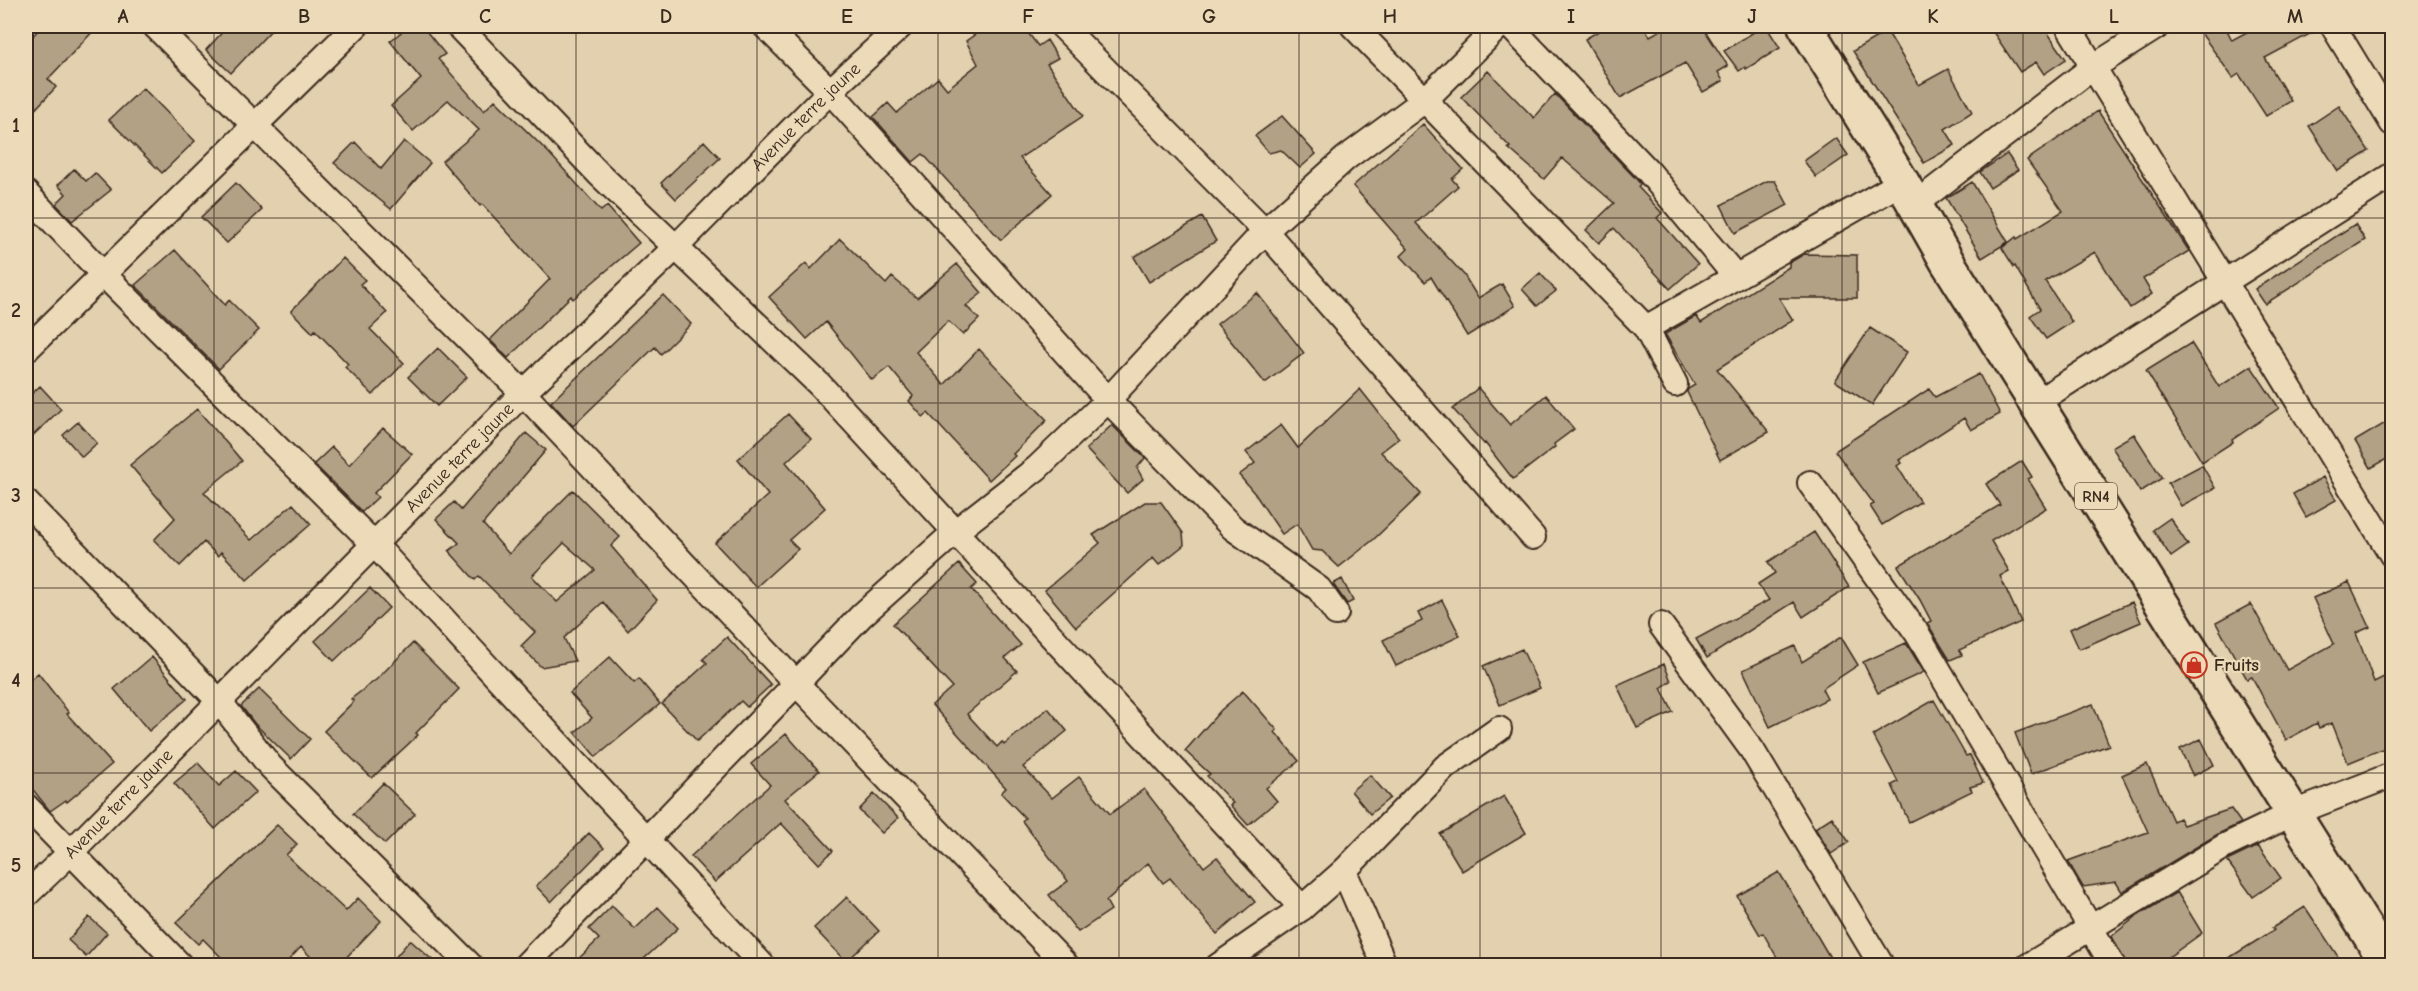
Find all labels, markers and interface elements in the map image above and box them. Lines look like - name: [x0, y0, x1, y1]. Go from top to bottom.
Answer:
- text: A: [117, 5, 129, 28]
- text: B: [298, 5, 310, 28]
- text: C: [479, 5, 491, 28]
- text: D: [660, 5, 672, 28]
- text: E: [841, 5, 853, 28]
- text: F: [1022, 5, 1034, 28]
- text: G: [1202, 5, 1216, 28]
- text: H: [1383, 5, 1397, 28]
- text: I: [1567, 5, 1575, 28]
- text: J: [1747, 5, 1757, 28]
- text: K: [1927, 5, 1939, 28]
- text: L: [2109, 5, 2119, 28]
- text: M: [2287, 5, 2303, 28]
- street label: Avenue terre jaune: [747, 58, 865, 175]
- text: 1: [12, 114, 20, 137]
- text: 2: [11, 299, 21, 322]
- street label: Avenue terre jaune: [401, 399, 518, 517]
- road number: RN4: [2075, 483, 2117, 509]
- text: 3: [11, 484, 21, 507]
- shop icon: Fruits: [2179, 650, 2209, 680]
- place label: Fruits: [2214, 655, 2259, 676]
- text: 4: [11, 669, 21, 692]
- street label: Avenue terre jaune: [60, 745, 177, 863]
- text: 5: [11, 854, 21, 877]

